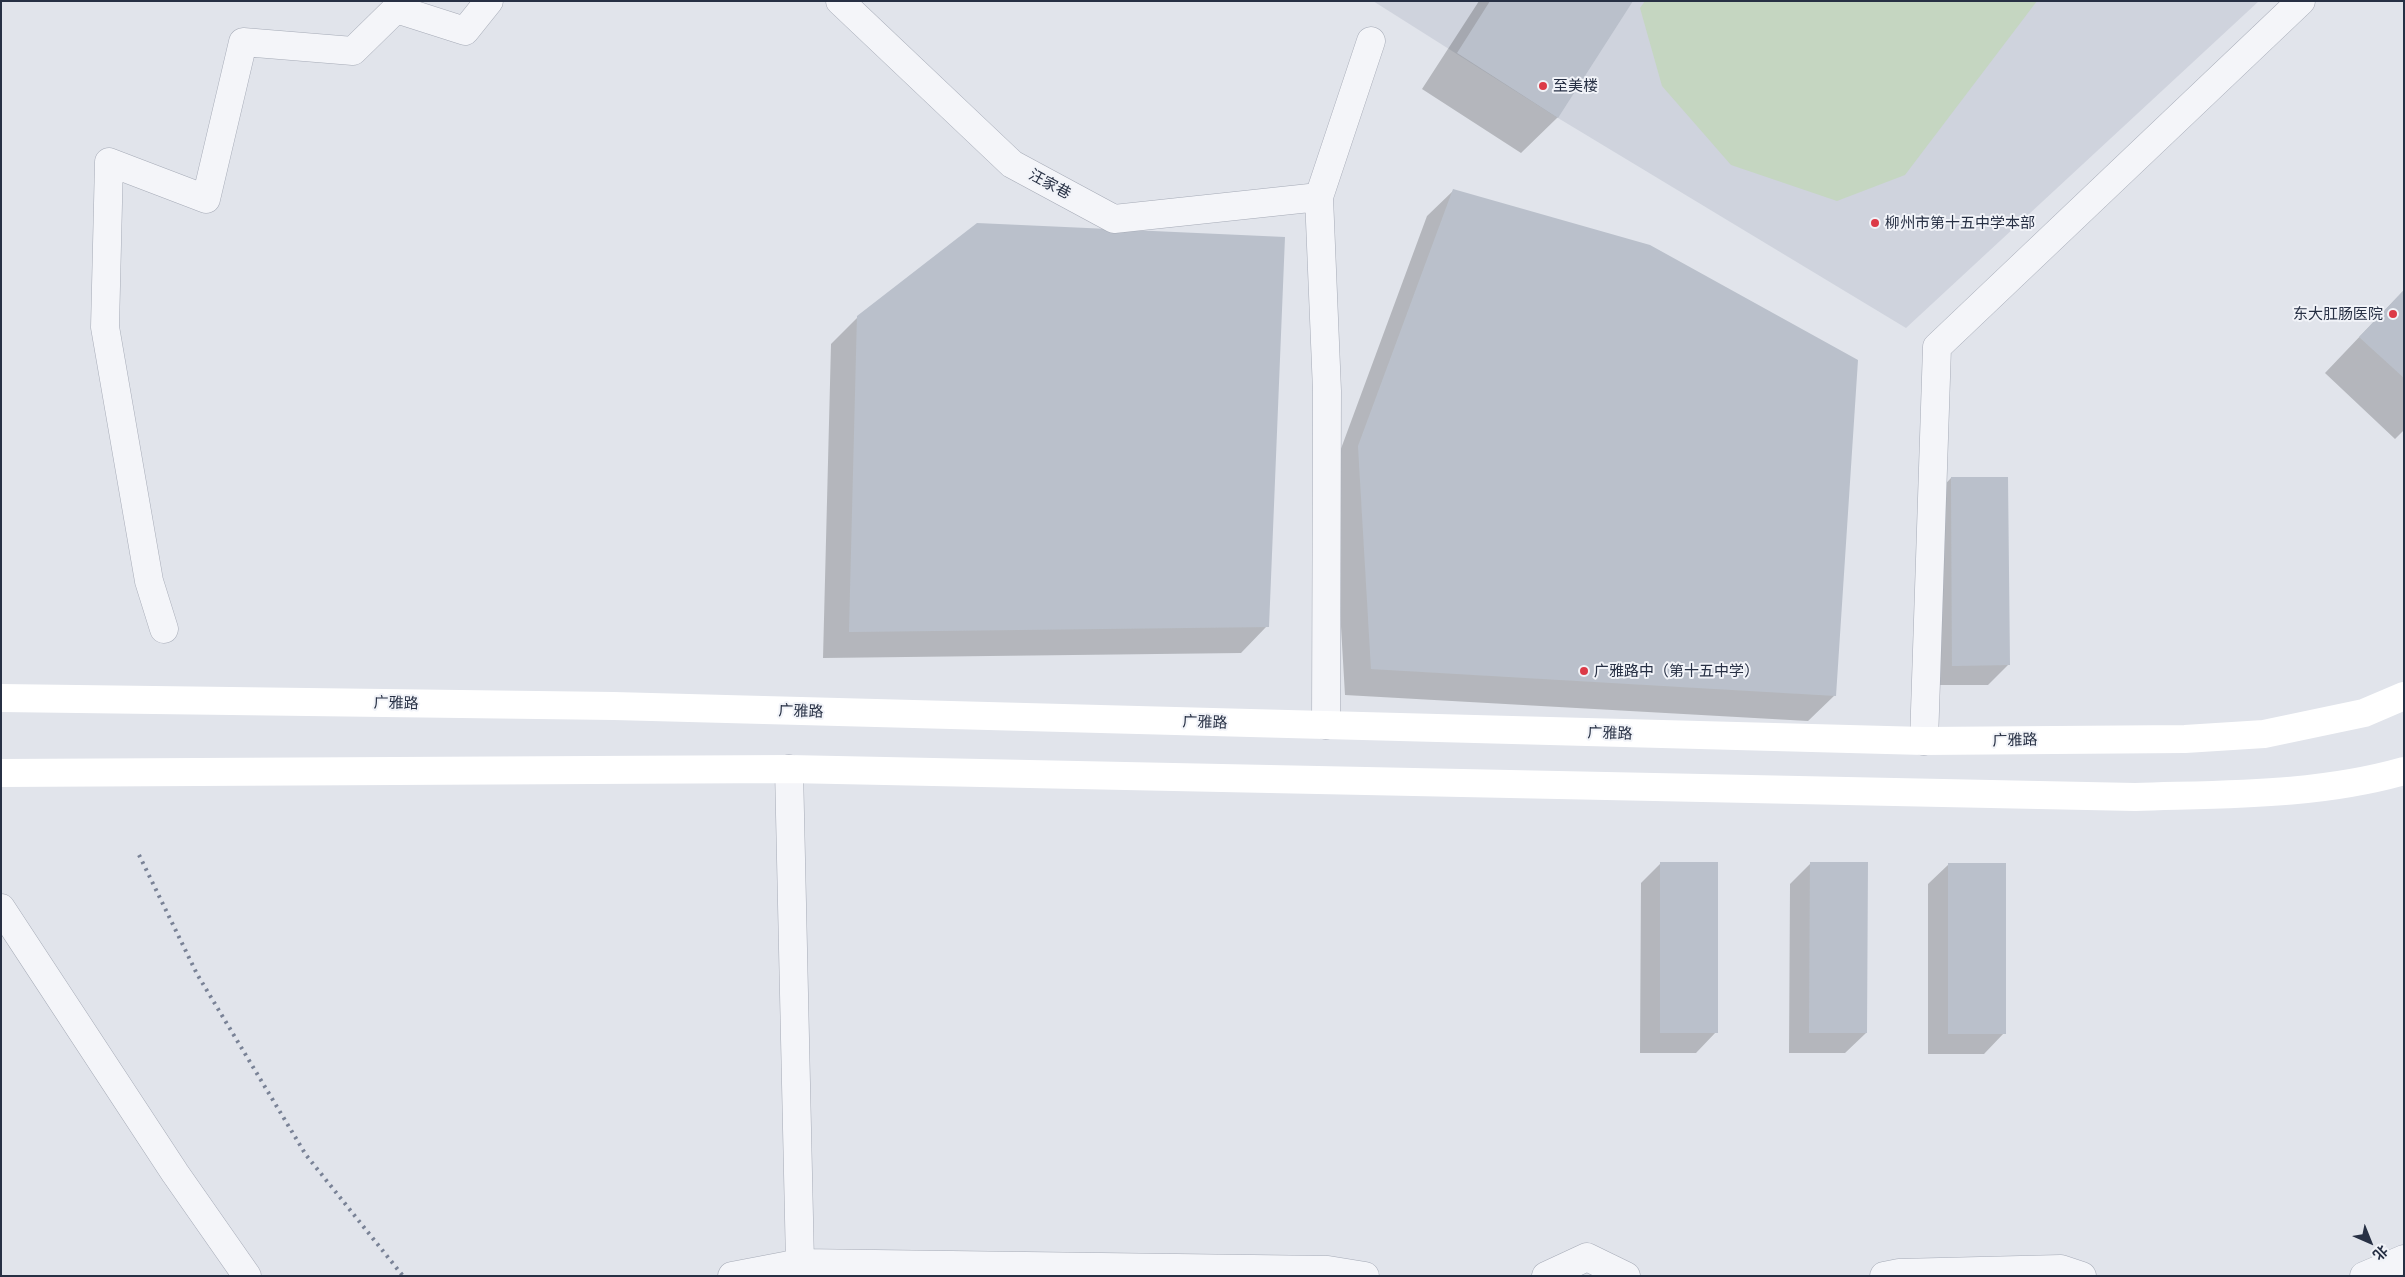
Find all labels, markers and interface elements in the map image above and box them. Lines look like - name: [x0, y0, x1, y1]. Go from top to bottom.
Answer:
- place label: 至美楼: [1553, 77, 1598, 95]
- marker: 至美楼: [1537, 80, 1549, 92]
- street label: 汪家巷: [1026, 165, 1074, 203]
- place label: 柳州市第十五中学本部: [1885, 214, 2035, 232]
- marker: 柳州市第十五中学本部: [1869, 217, 1881, 229]
- place label: 东大肛肠医院: [2293, 305, 2383, 323]
- marker: 东大肛肠医院: [2387, 308, 2399, 320]
- place label: 广雅路中（第十五中学）: [1594, 662, 1759, 680]
- marker: 广雅路中（第十五中学）: [1578, 665, 1590, 677]
- street label: 广雅路: [373, 694, 419, 712]
- street label: 广雅路: [778, 701, 824, 721]
- street label: 广雅路: [1182, 712, 1228, 732]
- street label: 广雅路: [1587, 723, 1633, 743]
- street label: 广雅路: [1992, 731, 2038, 749]
- north arrow: [2345, 1217, 2395, 1267]
- text: 北: [2370, 1242, 2392, 1264]

